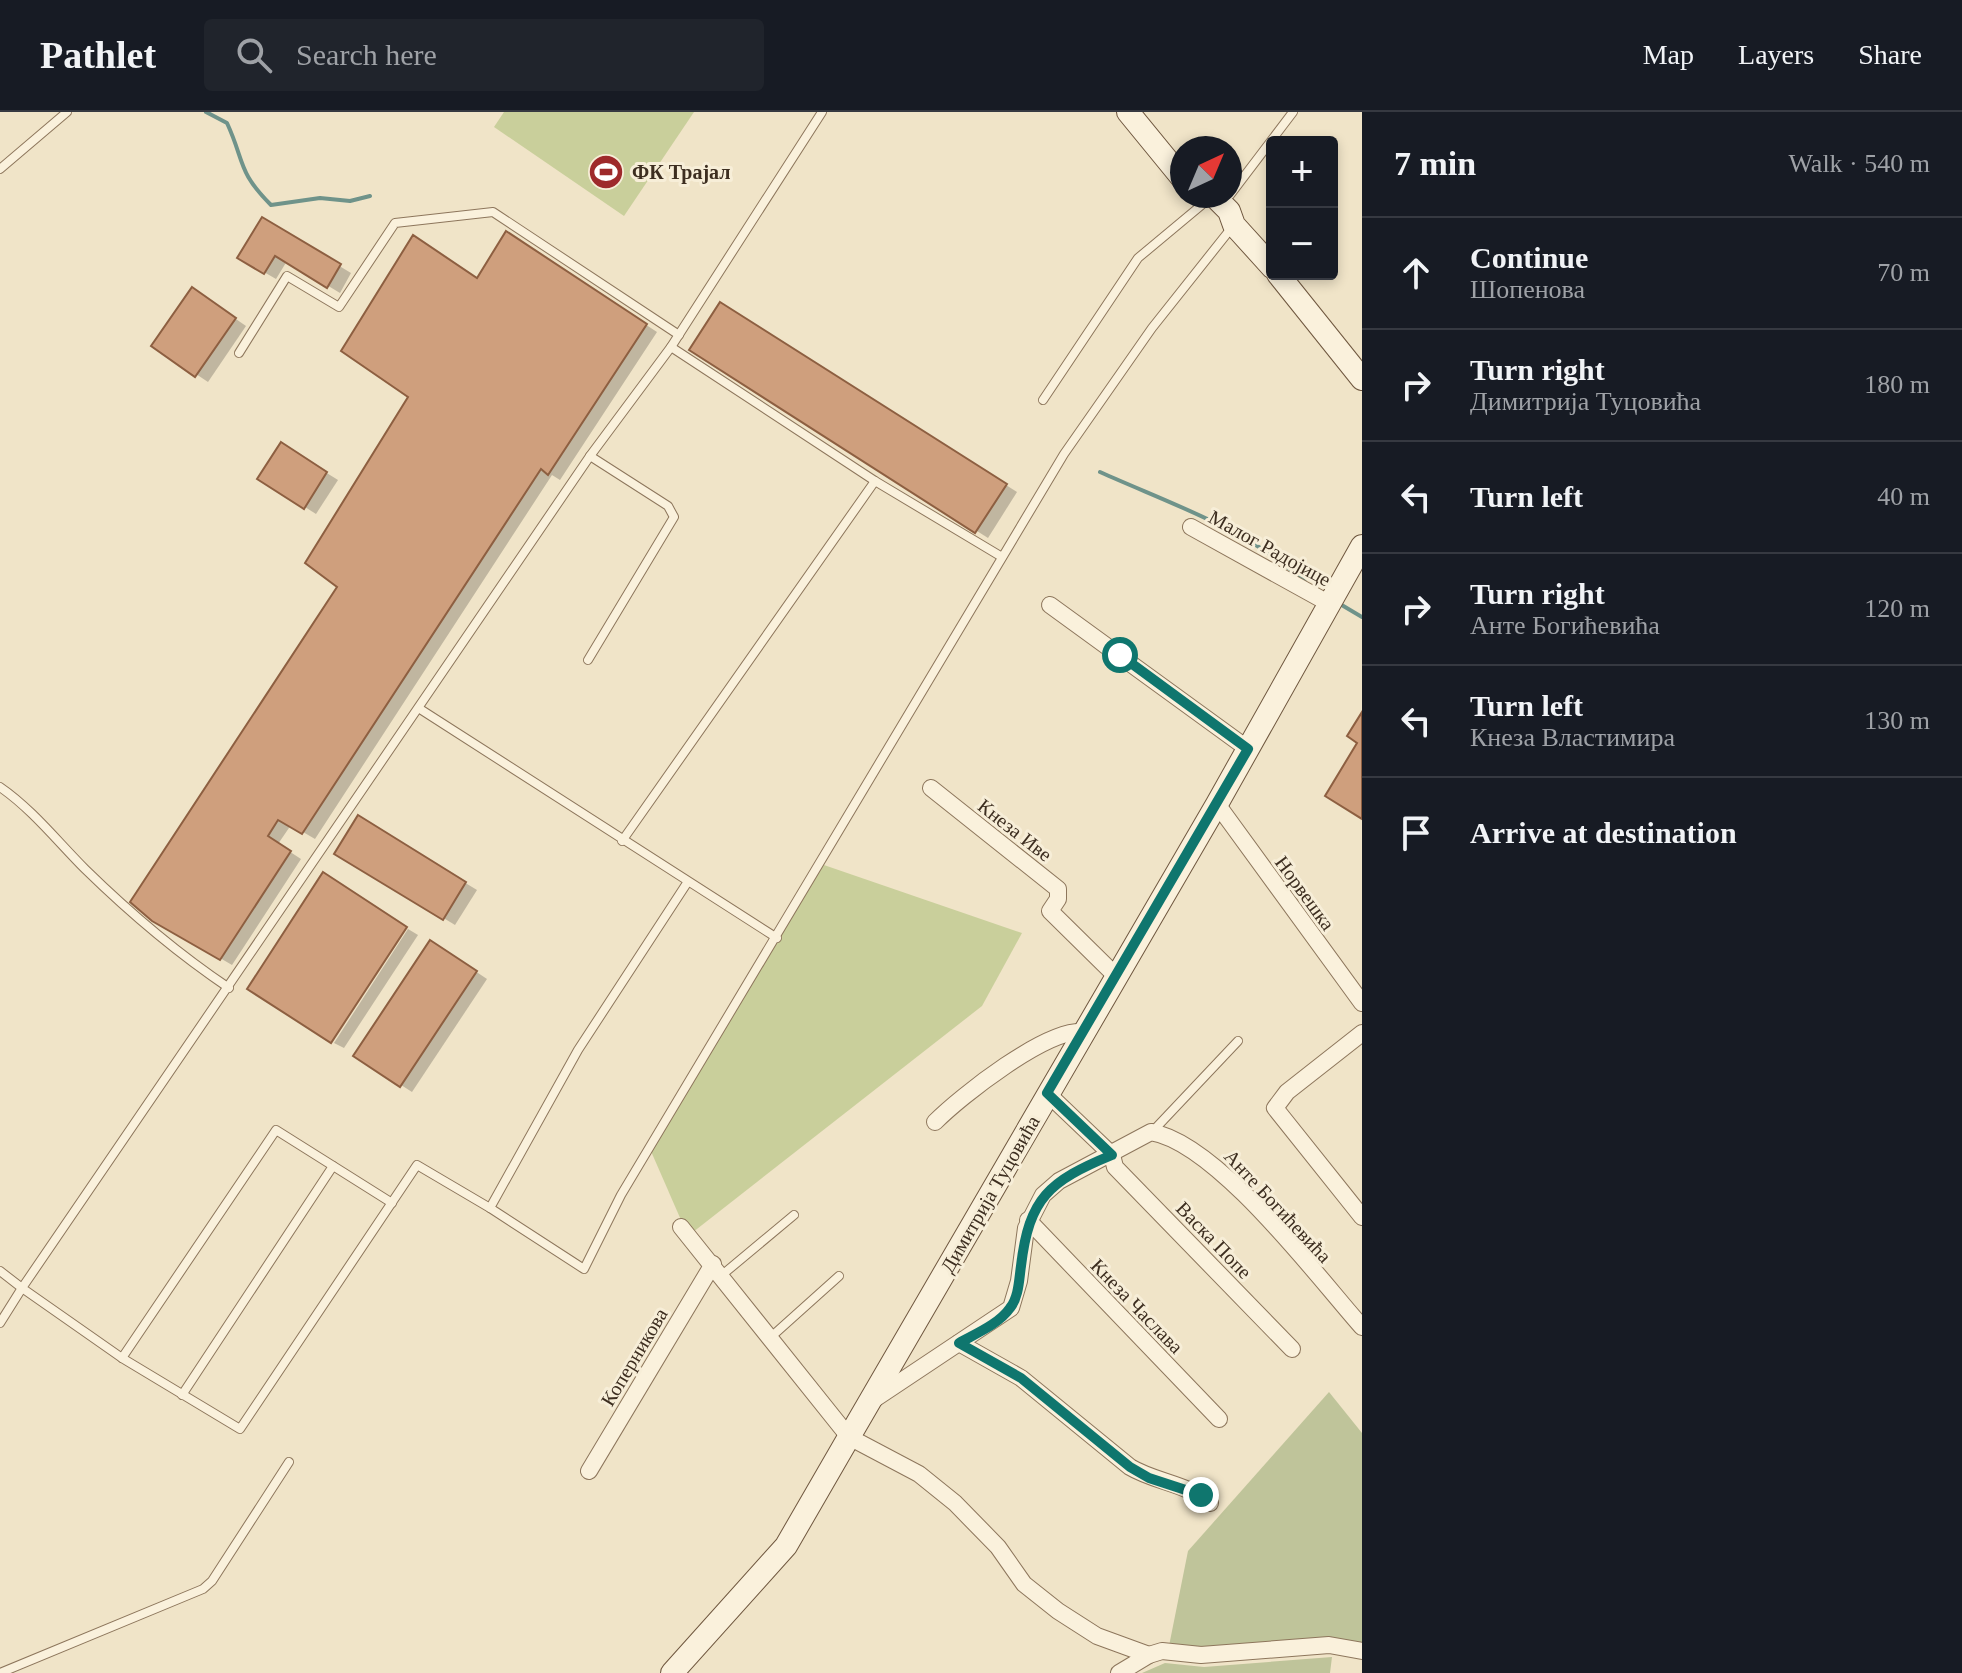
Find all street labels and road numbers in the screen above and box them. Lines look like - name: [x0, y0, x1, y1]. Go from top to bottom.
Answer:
- street label: Малог Радојице: [1205, 505, 1335, 592]
- street label: Кнеза Иве: [974, 794, 1056, 866]
- street label: Норвешка: [1270, 852, 1339, 935]
- street label: Димитрија Туцовића: [936, 1111, 1045, 1277]
- street label: Анте Богићевића: [1220, 1145, 1336, 1267]
- street label: Васка Попе: [1172, 1197, 1256, 1283]
- street label: Кнеза Часлава: [1087, 1254, 1188, 1358]
- street label: Коперникова: [596, 1304, 673, 1410]

